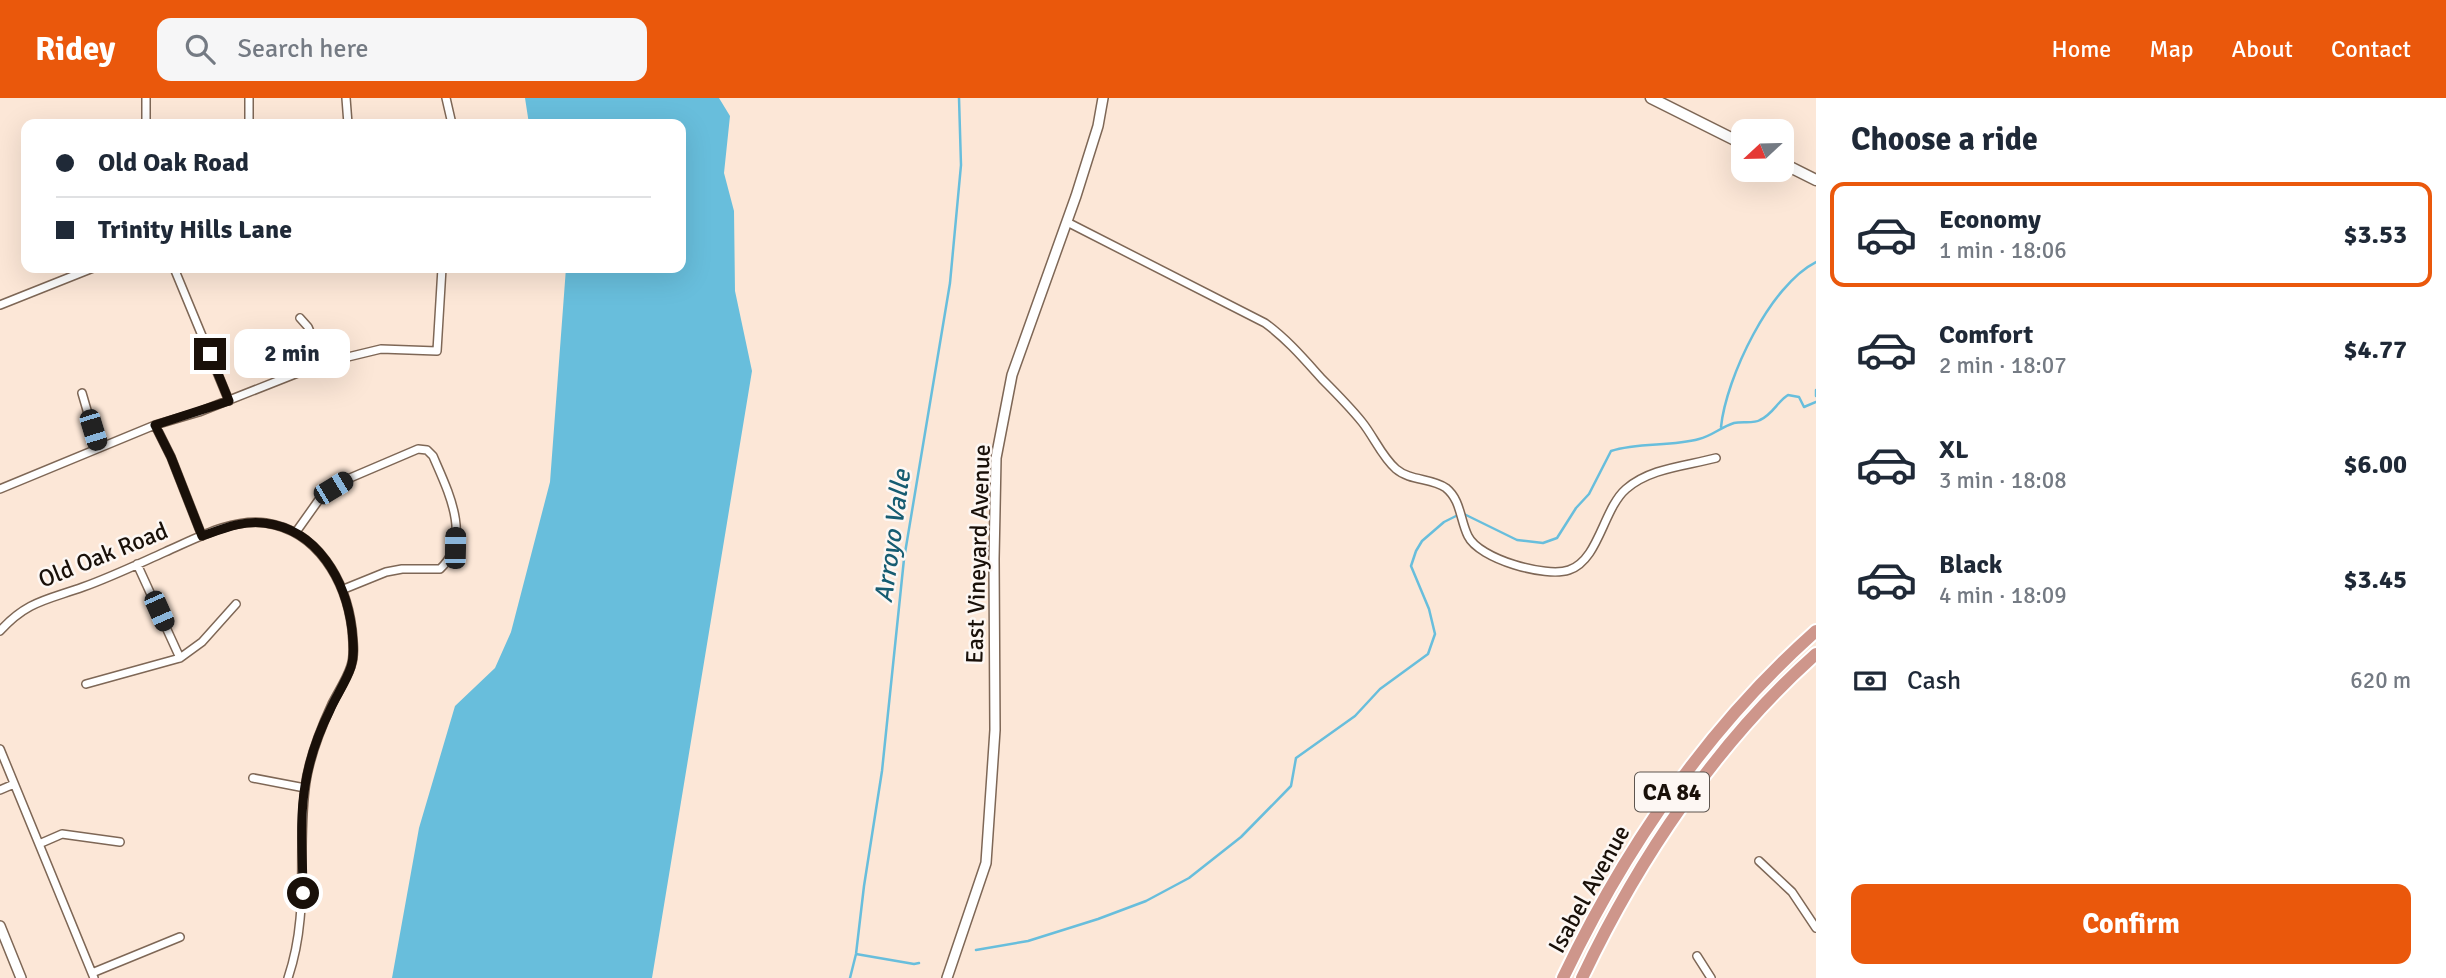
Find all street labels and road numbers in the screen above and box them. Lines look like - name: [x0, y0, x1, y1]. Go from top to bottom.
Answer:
- street label: East Vineyard Avenue: [959, 444, 997, 664]
- street label: Old Oak Road: [34, 515, 172, 595]
- road number: CA 84: [1635, 772, 1709, 812]
- street label: Isabel Avenue: [1542, 820, 1636, 958]

